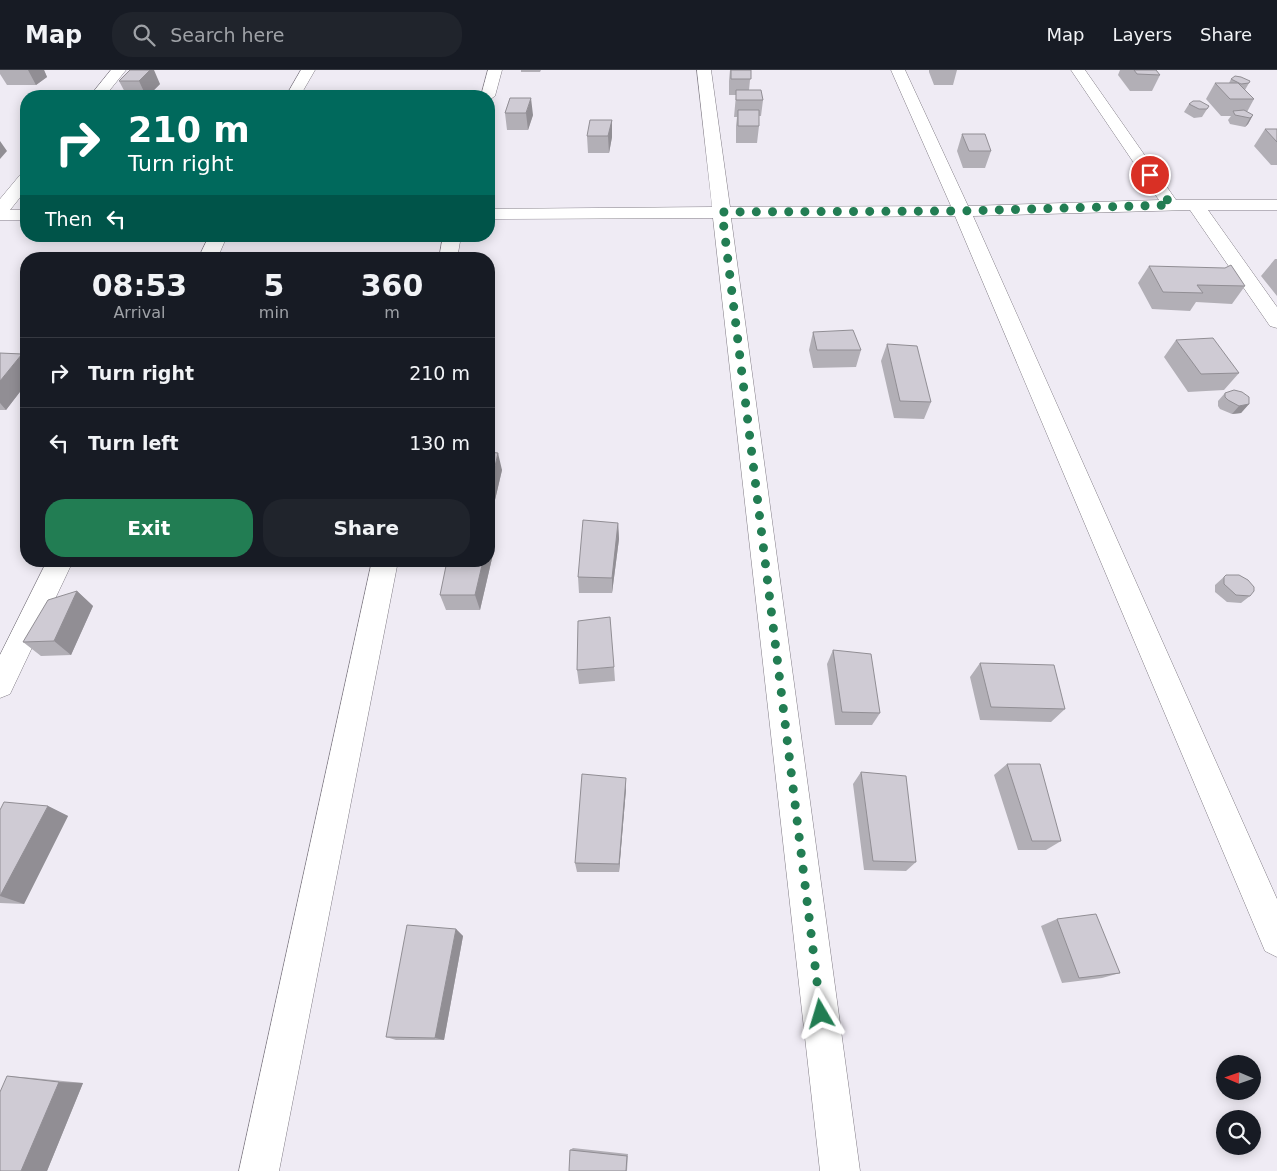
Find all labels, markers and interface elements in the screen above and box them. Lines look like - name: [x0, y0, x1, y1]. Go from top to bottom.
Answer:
- search box: [112, 12, 462, 57]
- text: Map: [25, 21, 82, 49]
- icon: search: [130, 21, 158, 49]
- text: Search here: [170, 24, 284, 46]
- text: Map: [1046, 24, 1084, 45]
- text: Layers: [1112, 24, 1172, 45]
- text: Share: [1200, 24, 1252, 45]
- icon: right: [45, 110, 110, 175]
- text: 210 m: [128, 110, 250, 150]
- text: Turn right: [128, 151, 233, 176]
- pin: [1129, 154, 1171, 196]
- icon: arrive: [1136, 161, 1164, 189]
- icon: left: [102, 205, 130, 233]
- text: Then: [45, 208, 92, 230]
- text: 08:53: [92, 268, 187, 303]
- text: 5: [263, 268, 284, 303]
- text: 360: [361, 268, 423, 303]
- text: Arrival: [113, 303, 165, 322]
- text: min: [259, 303, 289, 322]
- text: m: [384, 303, 400, 322]
- icon: right: [45, 359, 73, 387]
- text: Turn right: [88, 362, 194, 384]
- text: 210 m: [409, 362, 470, 384]
- icon: left: [45, 429, 73, 457]
- text: Turn left: [88, 432, 179, 454]
- text: 130 m: [409, 432, 470, 454]
- button: Exit: [45, 499, 253, 557]
- button: Share: [263, 499, 470, 557]
- position arrow: [794, 987, 846, 1039]
- north arrow: [1216, 1055, 1261, 1100]
- map controls: [1216, 1055, 1261, 1155]
- button: search: [1216, 1110, 1261, 1155]

